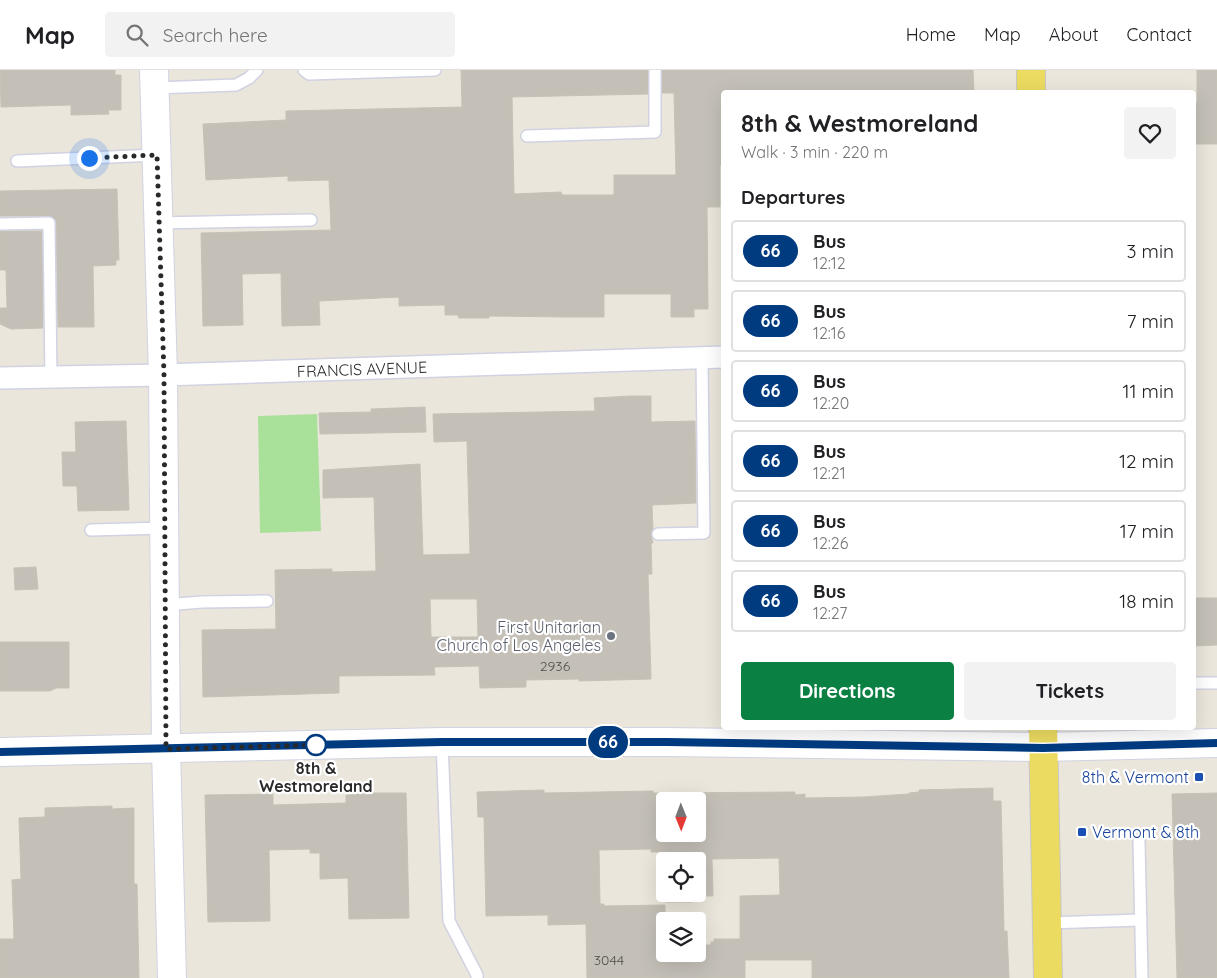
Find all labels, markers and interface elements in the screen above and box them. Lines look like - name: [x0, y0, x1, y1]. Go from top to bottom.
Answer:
- search box: [105, 12, 455, 57]
- text: Map: [25, 20, 75, 50]
- icon: search: [123, 21, 151, 49]
- text: Search here: [163, 23, 268, 47]
- text: Home: [906, 23, 956, 46]
- text: Map: [984, 23, 1021, 46]
- text: About: [1049, 23, 1099, 46]
- text: Contact: [1127, 23, 1192, 46]
- button: heart: [1124, 107, 1176, 159]
- text: 8th & Westmoreland: [741, 108, 978, 138]
- text: Walk · 3 min · 220 m: [741, 142, 888, 162]
- your location: [77, 146, 102, 171]
- text: Departures: [741, 185, 845, 209]
- text: Bus: [813, 229, 846, 253]
- text: 66: [761, 239, 780, 262]
- text: 3 min: [1126, 239, 1174, 263]
- text: 12:12: [813, 253, 846, 273]
- text: Bus: [813, 299, 846, 323]
- text: 66: [761, 309, 780, 332]
- text: 7 min: [1127, 309, 1174, 333]
- text: 12:16: [813, 323, 845, 343]
- street label: FRANCIS AVENUE: [297, 357, 427, 381]
- text: Bus: [813, 369, 846, 393]
- text: 66: [761, 379, 780, 402]
- text: 11 min: [1122, 379, 1174, 403]
- text: 12:20: [813, 393, 849, 413]
- text: Bus: [813, 439, 846, 463]
- text: 66: [761, 449, 780, 472]
- text: 12 min: [1119, 449, 1174, 473]
- text: 12:21: [813, 463, 846, 483]
- text: Bus: [813, 509, 846, 533]
- text: 66: [761, 519, 780, 542]
- text: 17 min: [1120, 519, 1174, 543]
- text: 12:26: [813, 533, 848, 553]
- text: Bus: [813, 579, 846, 603]
- text: 66: [761, 589, 780, 612]
- text: 18 min: [1119, 589, 1174, 613]
- text: 12:27: [813, 603, 848, 623]
- place label: First Unitarian Church of Los Angeles: [437, 617, 601, 655]
- marker: First Unitarian Church of Los Angeles: [605, 630, 617, 642]
- house number: 2936: [540, 657, 571, 675]
- button: Directions: [741, 662, 954, 720]
- button: Tickets: [964, 662, 1176, 720]
- line badge: 66: [586, 726, 630, 758]
- text: 66: [598, 730, 618, 753]
- marker: 8th & Westmoreland: [305, 734, 327, 756]
- place label: 8th & Westmoreland: [259, 758, 373, 796]
- place label: 8th & Vermont: [1082, 767, 1189, 787]
- marker: 8th & Vermont: [1193, 771, 1205, 783]
- north arrow: [656, 792, 706, 842]
- map controls: [656, 792, 706, 962]
- place label: Vermont & 8th: [1092, 822, 1199, 842]
- marker: Vermont & 8th: [1076, 826, 1088, 838]
- button: locate: [656, 852, 706, 902]
- button: layers: [656, 912, 706, 962]
- house number: 3044: [594, 951, 624, 969]

